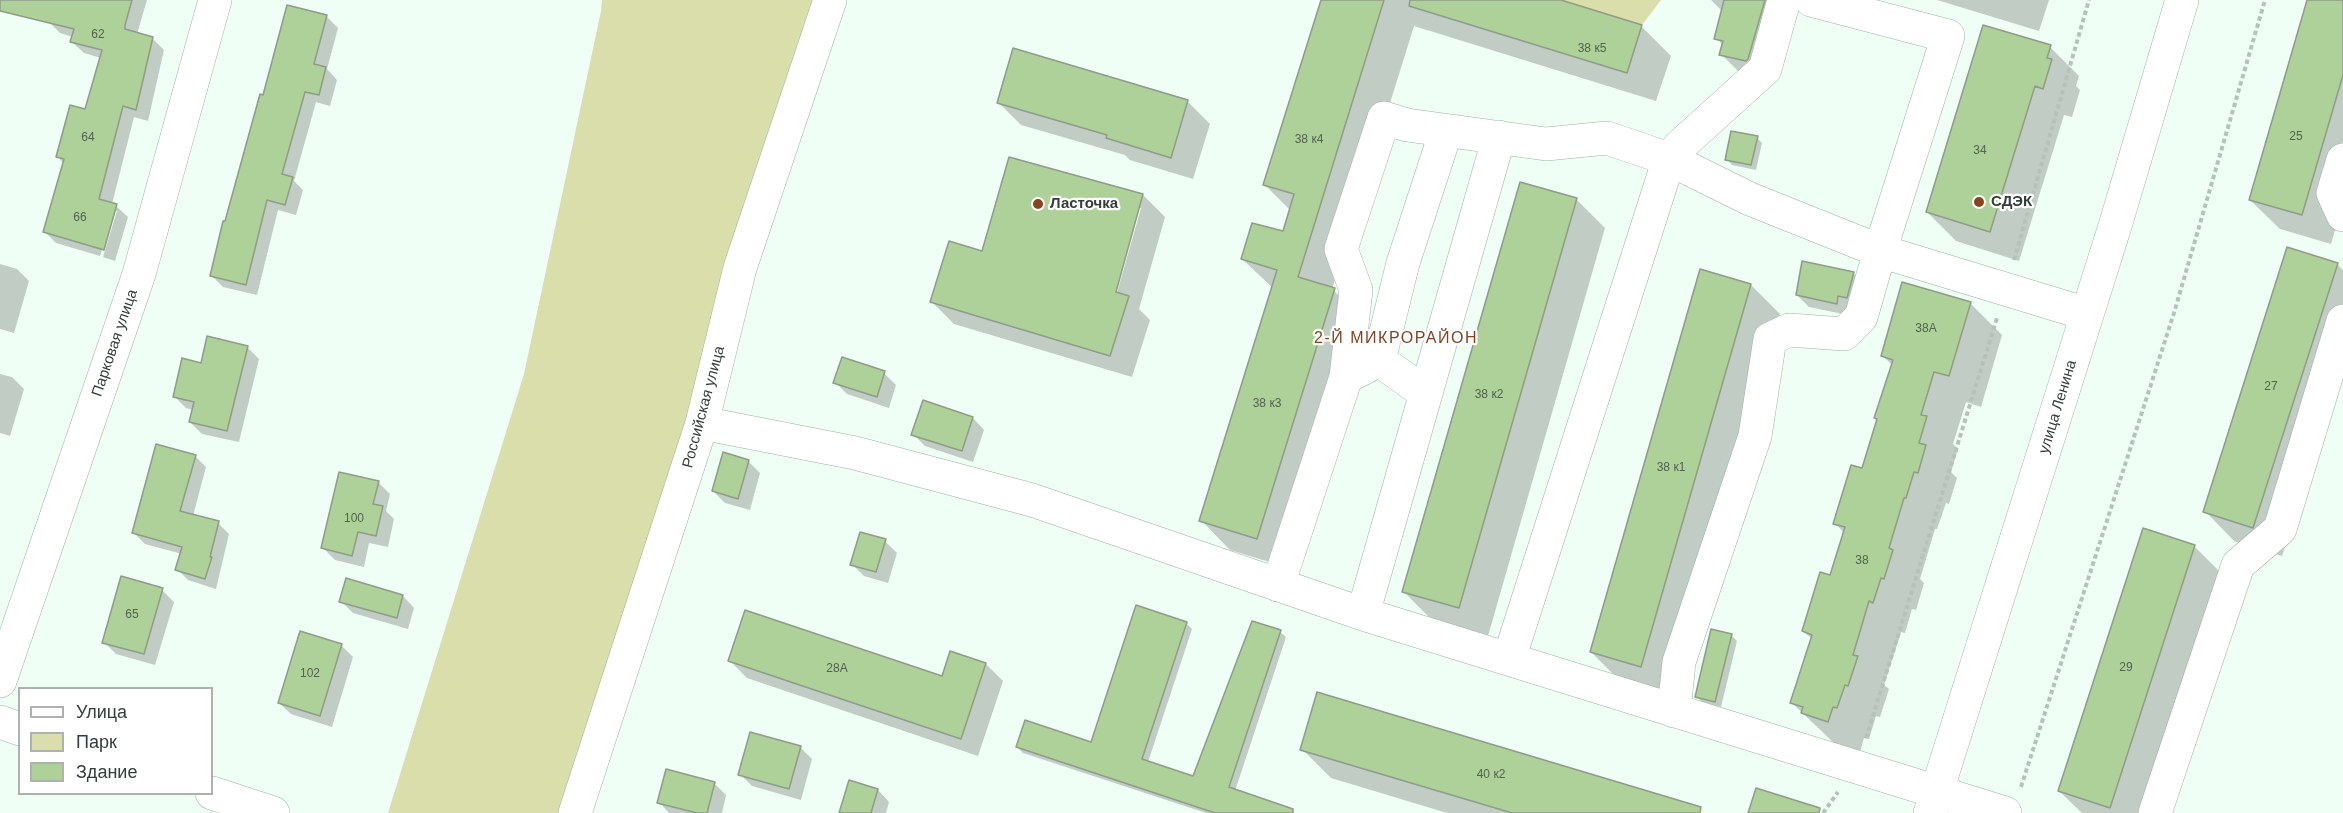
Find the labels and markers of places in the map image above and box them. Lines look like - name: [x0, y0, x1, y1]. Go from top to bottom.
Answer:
- place label: СДЭК: [1991, 193, 2032, 211]
- place label: Ласточка: [1050, 195, 1118, 213]
- marker: СДЭК: [1972, 195, 1986, 209]
- marker: Ласточка: [1031, 197, 1045, 211]

